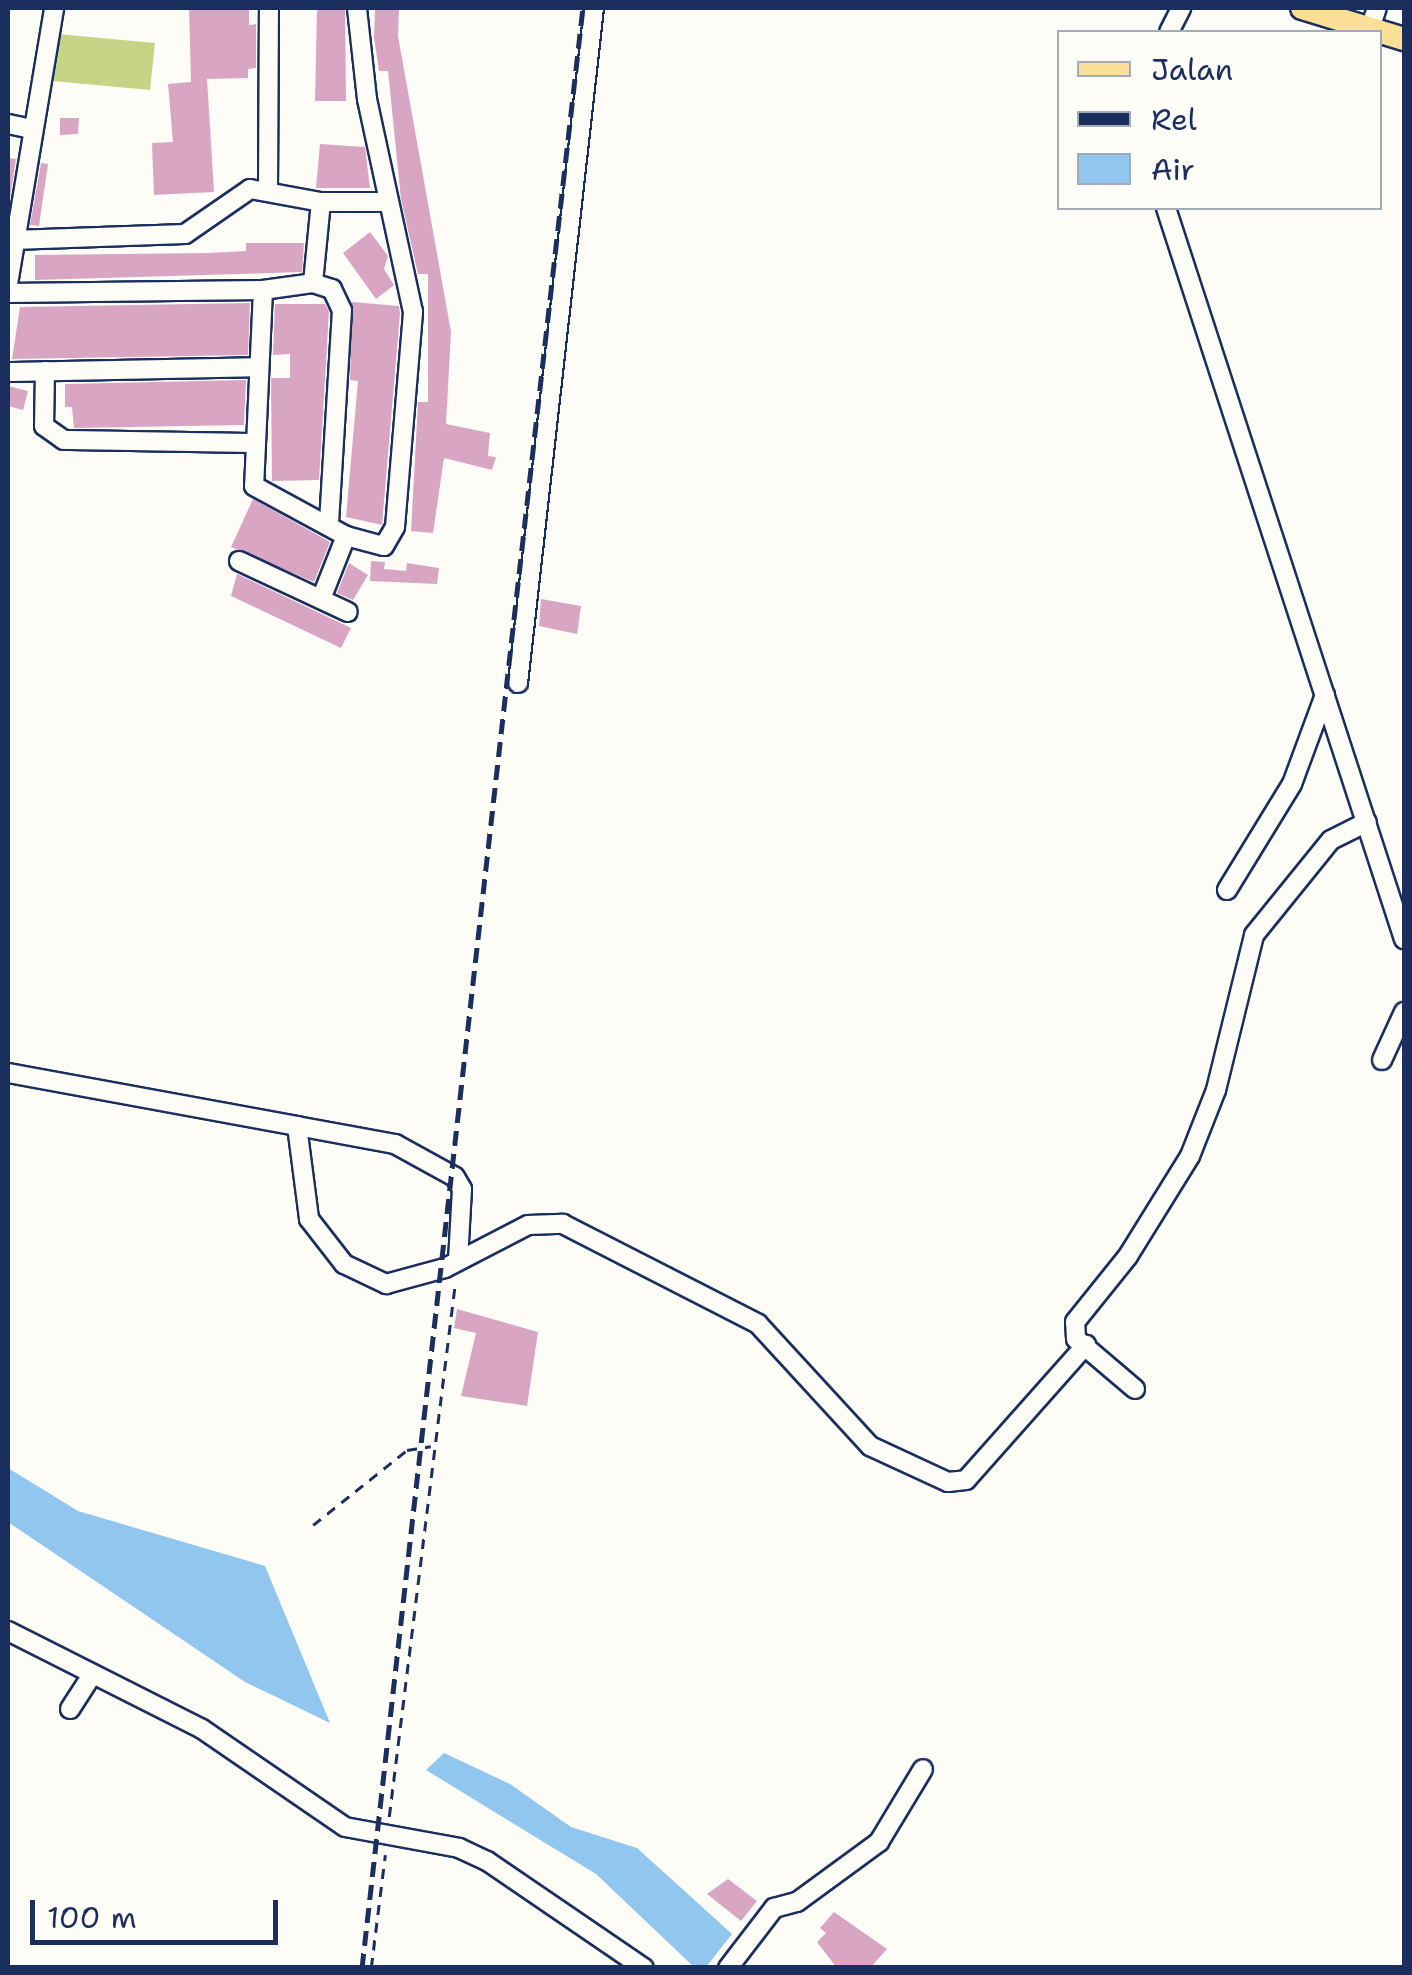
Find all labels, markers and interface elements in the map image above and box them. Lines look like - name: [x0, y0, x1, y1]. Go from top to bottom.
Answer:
- legend: [1057, 30, 1382, 210]
- text: Jalan: [1151, 49, 1233, 90]
- text: Rel: [1151, 99, 1197, 140]
- text: Air: [1151, 149, 1195, 190]
- scale bar: [35, 1880, 282, 1942]
- text: 100 m: [47, 1897, 137, 1938]

